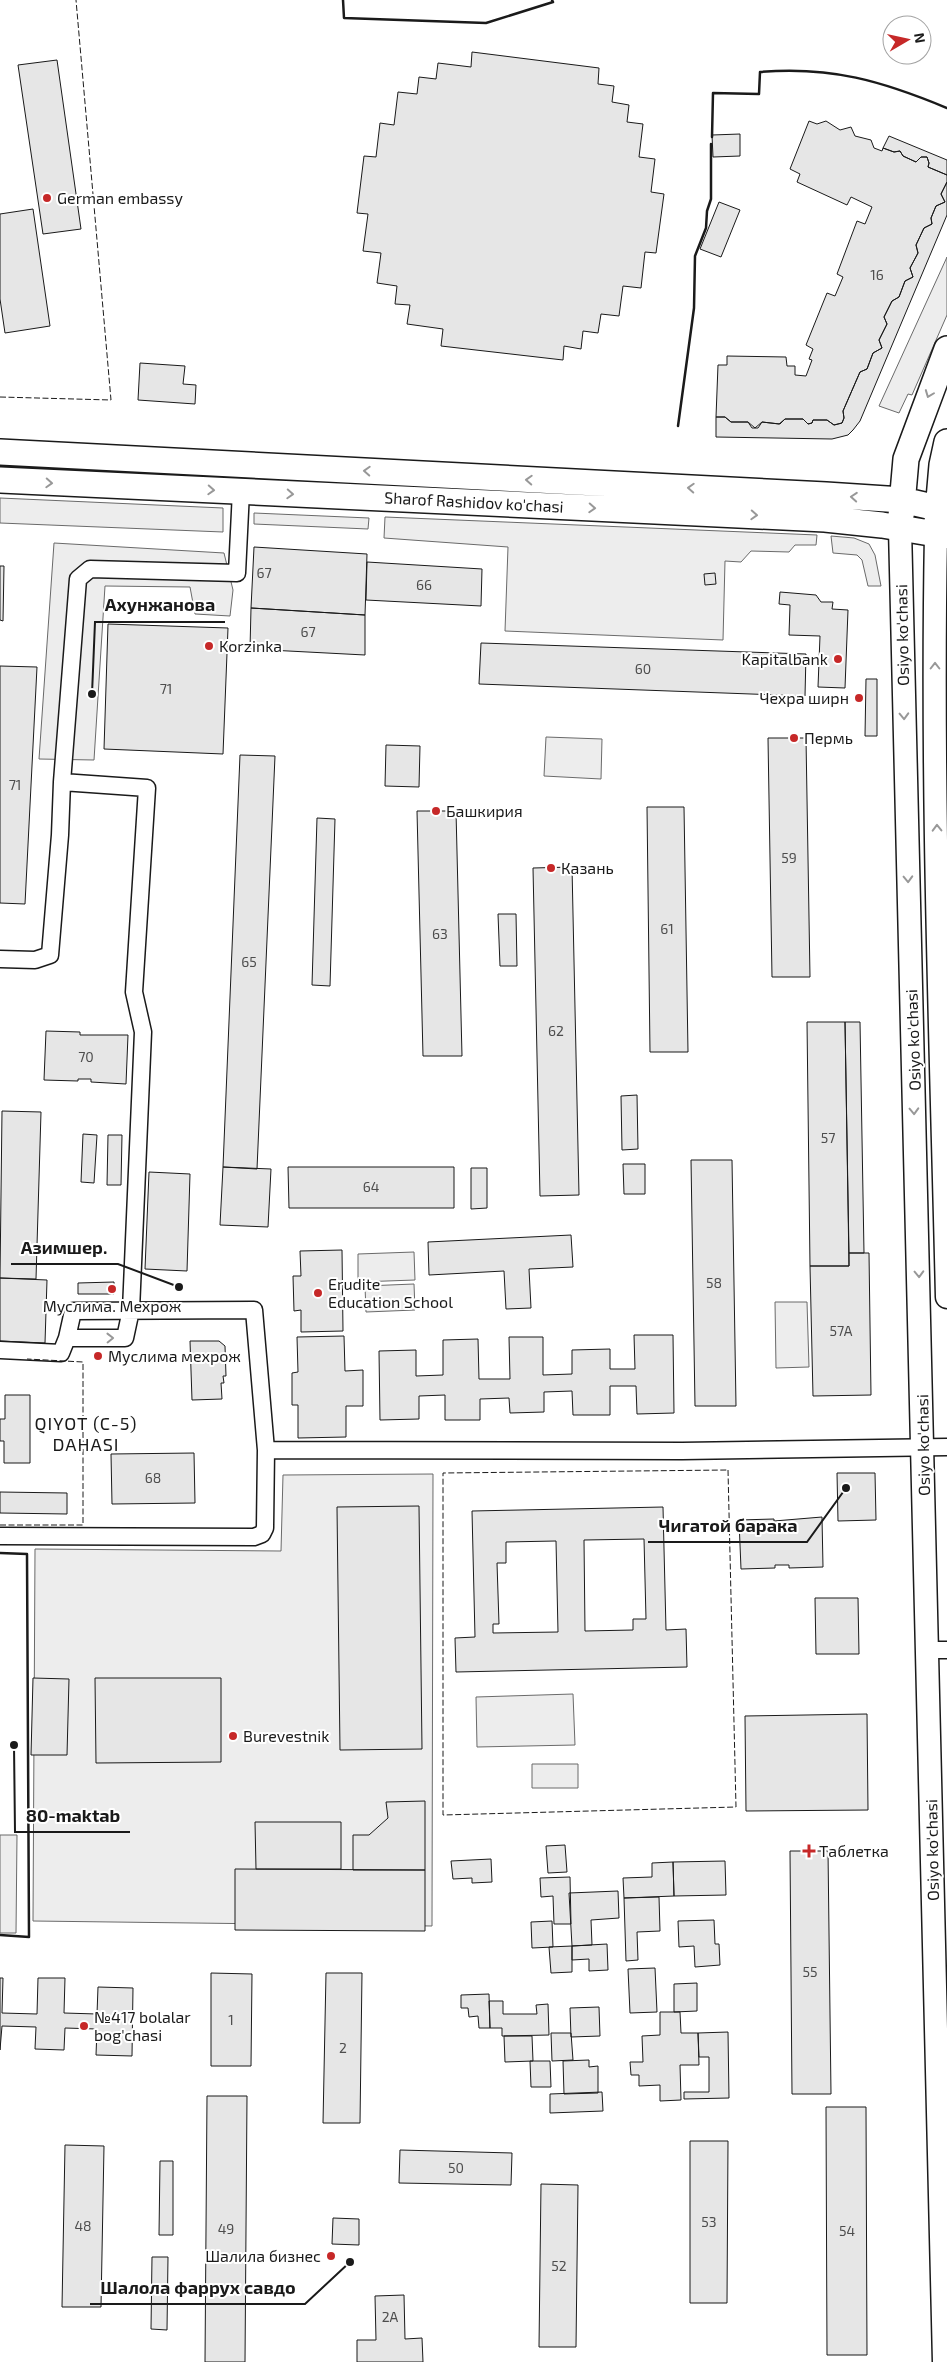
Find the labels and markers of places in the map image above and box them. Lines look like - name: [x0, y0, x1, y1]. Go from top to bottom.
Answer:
- place label: German embassy: [57, 188, 183, 207]
- marker: German embassy: [41, 192, 53, 204]
- callout: Ахунжанова: [95, 589, 225, 622]
- place label: Korzinka: [219, 636, 282, 655]
- marker: Korzinka: [203, 640, 215, 652]
- place label: Kapitalbank: [742, 649, 828, 668]
- marker: Kapitalbank: [832, 653, 844, 665]
- place label: Чехра ширн: [759, 688, 849, 707]
- marker: Чехра ширн: [853, 692, 865, 704]
- place label: Пермь: [804, 728, 853, 747]
- marker: Пермь: [788, 732, 800, 744]
- place label: Башкирия: [446, 801, 523, 820]
- marker: Башкирия: [430, 805, 442, 817]
- place label: Казань: [561, 858, 614, 877]
- marker: Казань: [545, 862, 557, 874]
- callout: Азимшер.: [11, 1231, 118, 1264]
- place label: Erudite Education School: [328, 1274, 453, 1311]
- marker: Муслима. Мехрож: [106, 1283, 118, 1295]
- marker: Erudite Education School: [312, 1287, 324, 1299]
- place label: Муслима. Мехрож: [43, 1296, 182, 1316]
- place label: Муслима мехрож: [108, 1346, 241, 1366]
- marker: Муслима мехрож: [92, 1350, 104, 1362]
- callout: Чигатой барака: [648, 1509, 807, 1542]
- place label: Burevestnik: [243, 1726, 329, 1745]
- marker: Burevestnik: [227, 1730, 239, 1742]
- callout: 80-maktab: [15, 1799, 130, 1832]
- place label: Таблетка: [819, 1841, 889, 1860]
- marker: Таблетка: [803, 1845, 815, 1857]
- place label: №417 bolalar bog'chasi: [94, 2007, 191, 2044]
- marker: №417 bolalar bog'chasi: [78, 2020, 90, 2032]
- place label: Шалила бизнес: [205, 2246, 321, 2265]
- marker: Шалила бизнес: [325, 2250, 337, 2262]
- callout: Шалола фаррух савдо: [90, 2271, 305, 2304]

